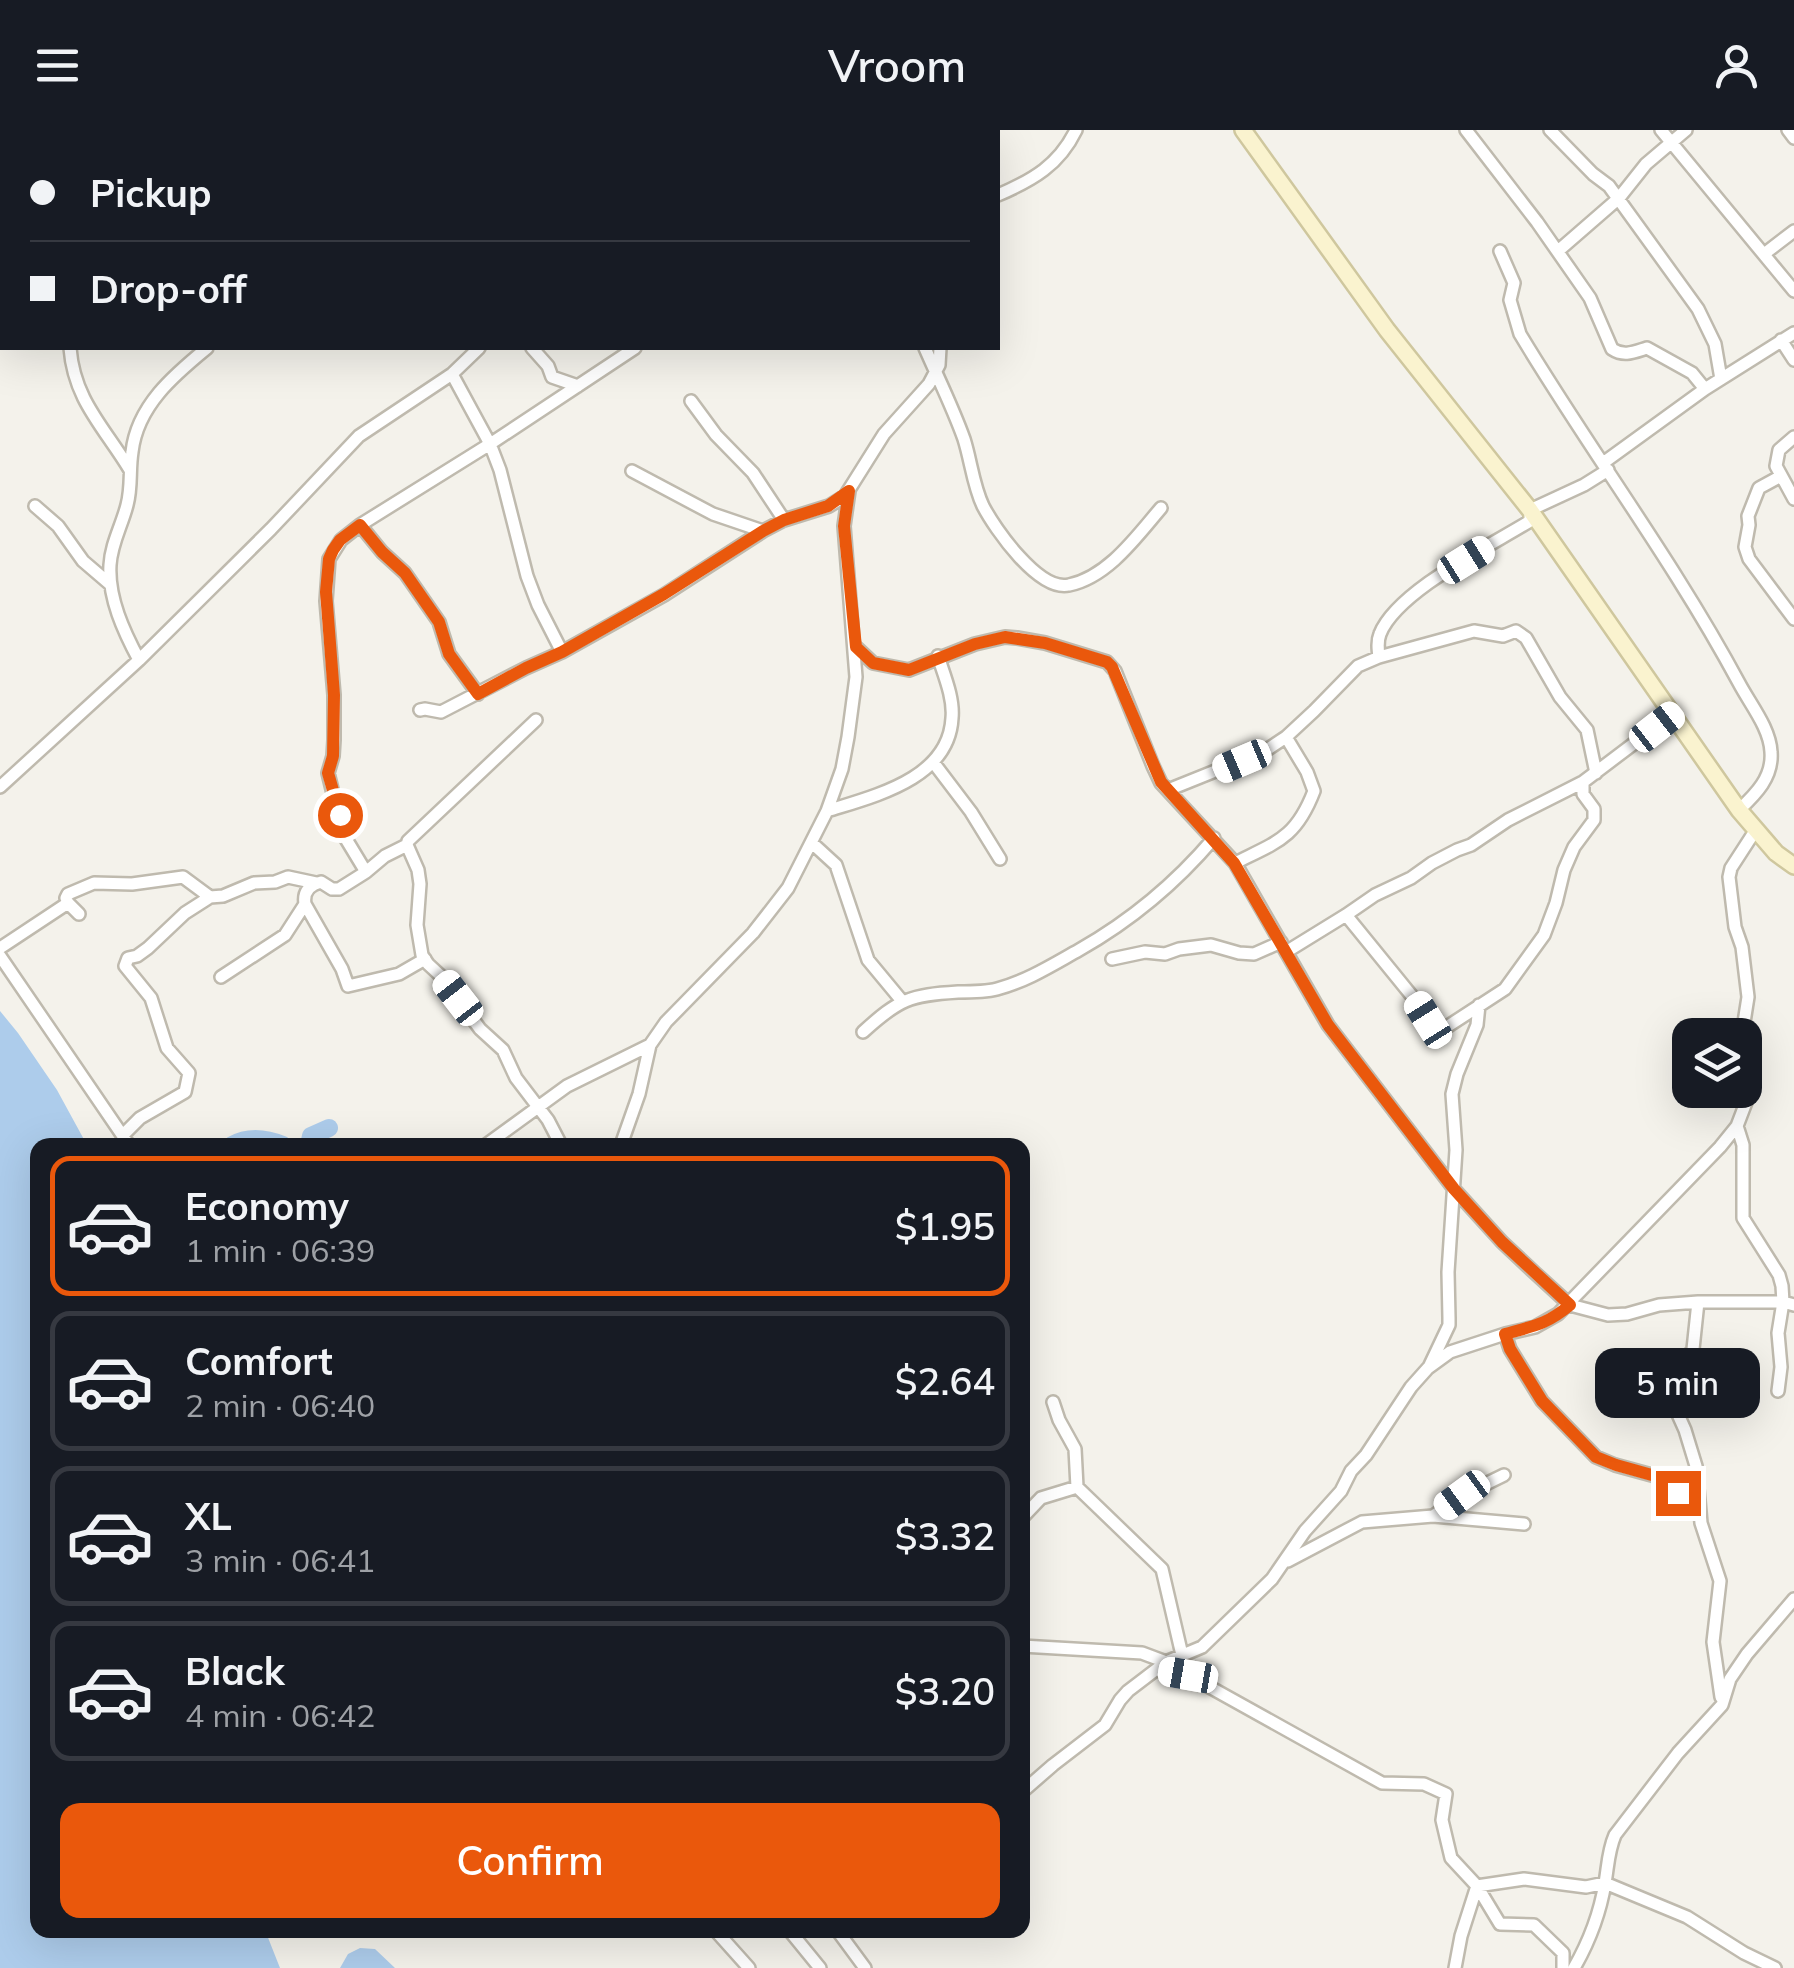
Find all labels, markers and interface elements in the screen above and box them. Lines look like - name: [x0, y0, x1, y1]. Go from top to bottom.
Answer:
- text: Vroom: [828, 37, 966, 93]
- icon: menu: [30, 38, 85, 93]
- icon: person: [1709, 38, 1764, 93]
- text: Pickup: [90, 169, 212, 217]
- text: Drop-off: [90, 265, 247, 313]
- car: [1433, 531, 1499, 589]
- car: [1624, 697, 1690, 757]
- car: [1209, 735, 1275, 787]
- route start: [318, 793, 363, 838]
- car: [428, 965, 488, 1031]
- car: [1399, 987, 1457, 1053]
- map controls: [1672, 1018, 1762, 1108]
- button: layers: [1672, 1018, 1762, 1108]
- icon: car: [65, 1181, 155, 1271]
- text: Economy: [185, 1182, 349, 1230]
- text: $1.95: [895, 1202, 995, 1250]
- text: 1 min · 06:39: [185, 1230, 375, 1270]
- icon: car: [65, 1336, 155, 1426]
- text: Comfort: [185, 1337, 333, 1385]
- callout: 5 min: [1596, 1348, 1760, 1418]
- text: $2.64: [895, 1357, 995, 1405]
- text: 5 min: [1636, 1363, 1719, 1403]
- text: 2 min · 06:40: [185, 1385, 375, 1425]
- car: [1429, 1465, 1495, 1525]
- route end: [1656, 1471, 1701, 1516]
- icon: car: [65, 1491, 155, 1581]
- text: XL: [185, 1492, 232, 1540]
- text: $3.32: [895, 1512, 995, 1560]
- text: 3 min · 06:41: [185, 1540, 375, 1580]
- icon: car: [65, 1646, 155, 1736]
- text: Black: [185, 1647, 285, 1695]
- car: [1156, 1655, 1220, 1695]
- text: $3.20: [895, 1667, 995, 1715]
- text: 4 min · 06:42: [185, 1695, 375, 1735]
- button: Confirm: [60, 1803, 1000, 1918]

